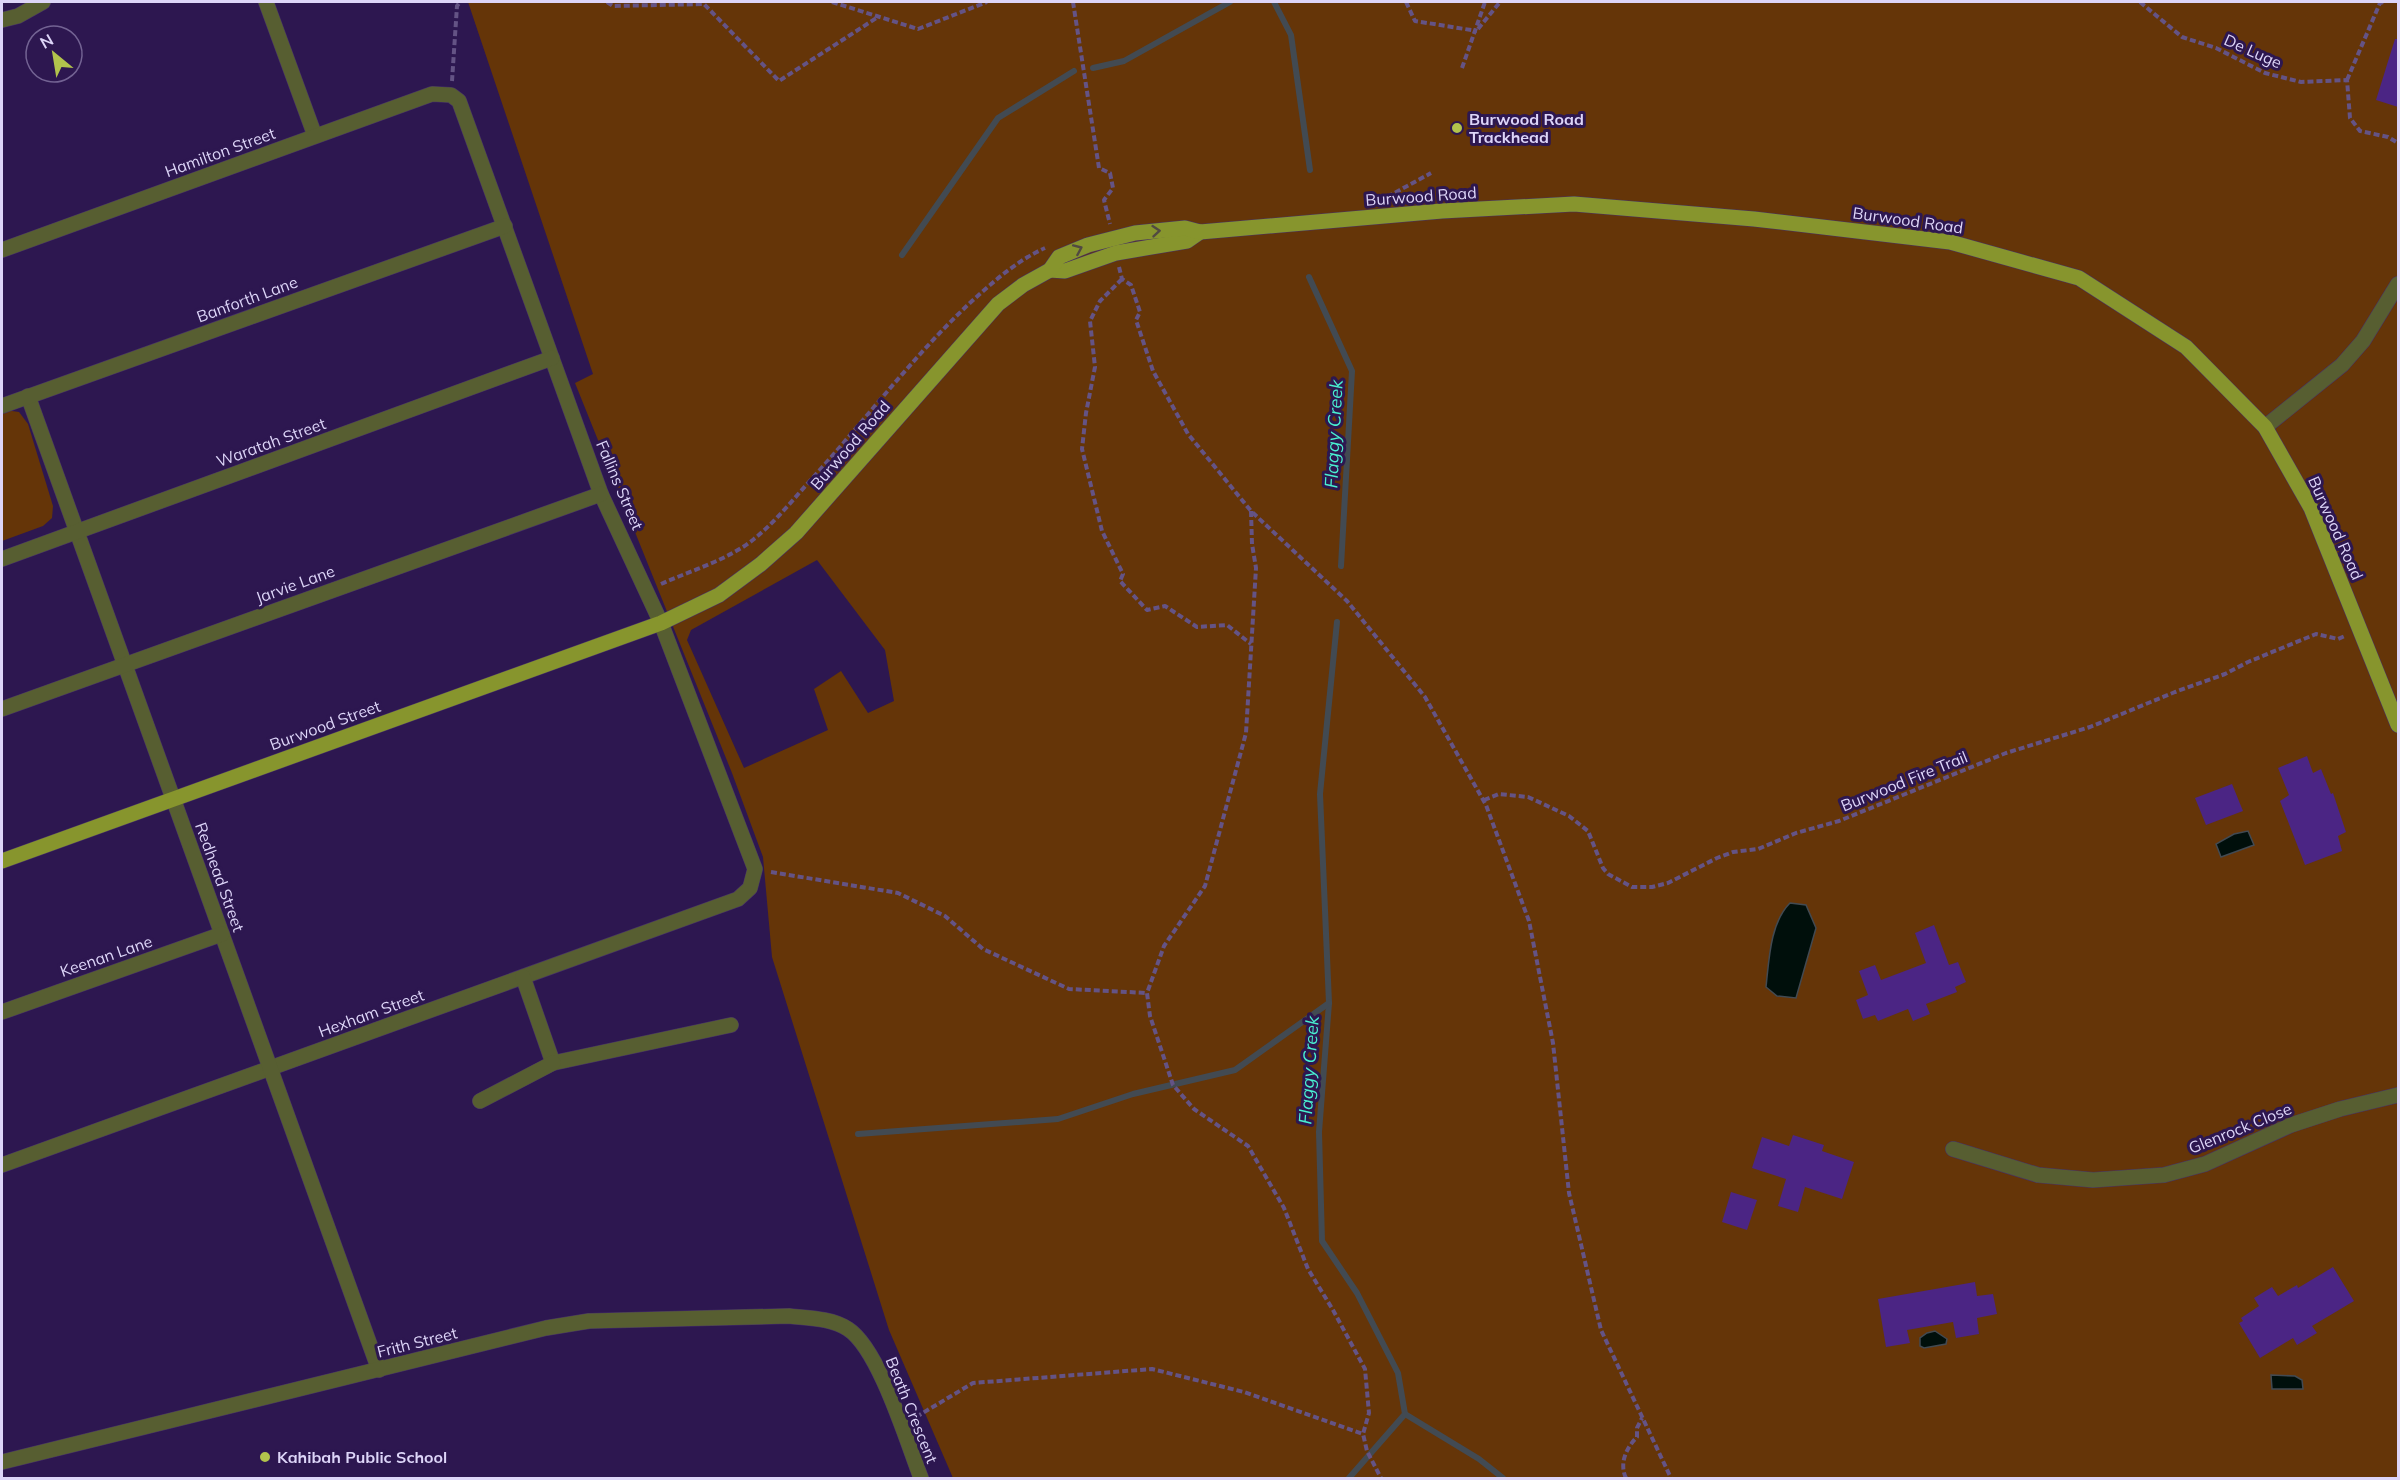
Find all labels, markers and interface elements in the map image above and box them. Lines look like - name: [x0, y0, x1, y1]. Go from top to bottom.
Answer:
- north arrow: [24, 24, 84, 84]
- text: N: [36, 29, 57, 53]
- street label: De Luge: [2221, 29, 2285, 73]
- place label: Burwood Road Trackhead: [1469, 109, 1584, 147]
- marker: Burwood Road Trackhead: [1450, 121, 1464, 135]
- street label: Hamilton Street: [162, 123, 278, 181]
- street label: Burwood Road: [1365, 182, 1477, 210]
- street label: Burwood Road: [1851, 202, 1965, 238]
- one-way arrow: [1152, 225, 1161, 238]
- one-way arrow: [1072, 244, 1083, 256]
- street label: Banforth Lane: [194, 271, 300, 327]
- water label: Flaggy Creek: [1319, 378, 1348, 489]
- street label: Burwood Road: [806, 396, 894, 494]
- street label: Waratah Street: [214, 413, 329, 471]
- street label: Fallins Street: [592, 437, 648, 533]
- street label: Burwood Road: [2304, 473, 2368, 583]
- street label: Jarvie Lane: [253, 560, 337, 608]
- street label: Burwood Street: [267, 696, 384, 754]
- street label: Burwood Fire Trail: [1838, 746, 1970, 816]
- street label: Redhead Street: [191, 820, 249, 935]
- street label: Keenan Lane: [57, 931, 155, 981]
- street label: Hexham Street: [315, 985, 427, 1041]
- water label: Flaggy Creek: [1293, 1014, 1324, 1125]
- street label: Glenrock Close: [2186, 1098, 2294, 1158]
- street label: Frith Street: [375, 1322, 460, 1362]
- street label: Beath Crescent: [882, 1354, 943, 1467]
- place label: Kahibah Public School: [277, 1447, 447, 1467]
- marker: Kahibah Public School: [258, 1450, 272, 1464]

